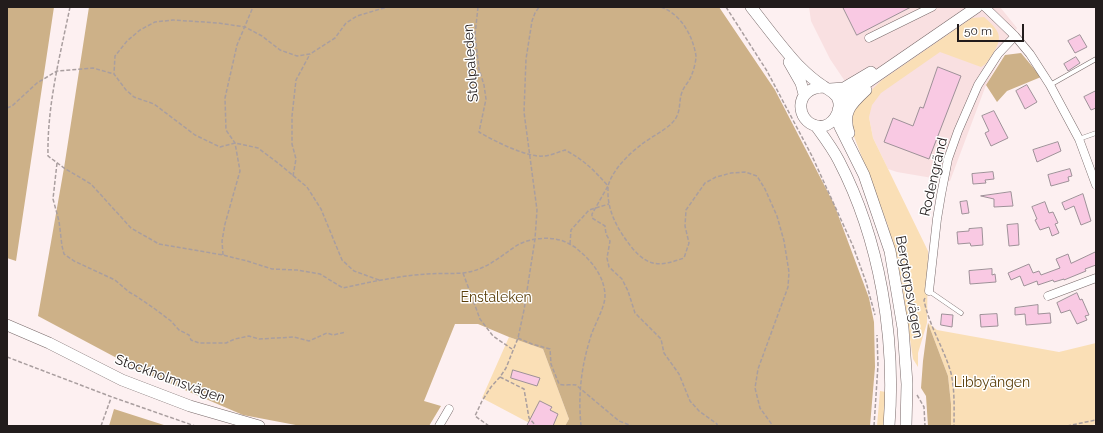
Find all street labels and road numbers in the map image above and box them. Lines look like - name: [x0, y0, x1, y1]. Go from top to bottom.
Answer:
- street label: Stolpaleden: [460, 23, 482, 103]
- street label: Rodengränd: [917, 136, 951, 218]
- street label: Bergtorpsvägen: [892, 234, 926, 340]
- street label: Stockholmsvägen: [113, 351, 227, 407]

